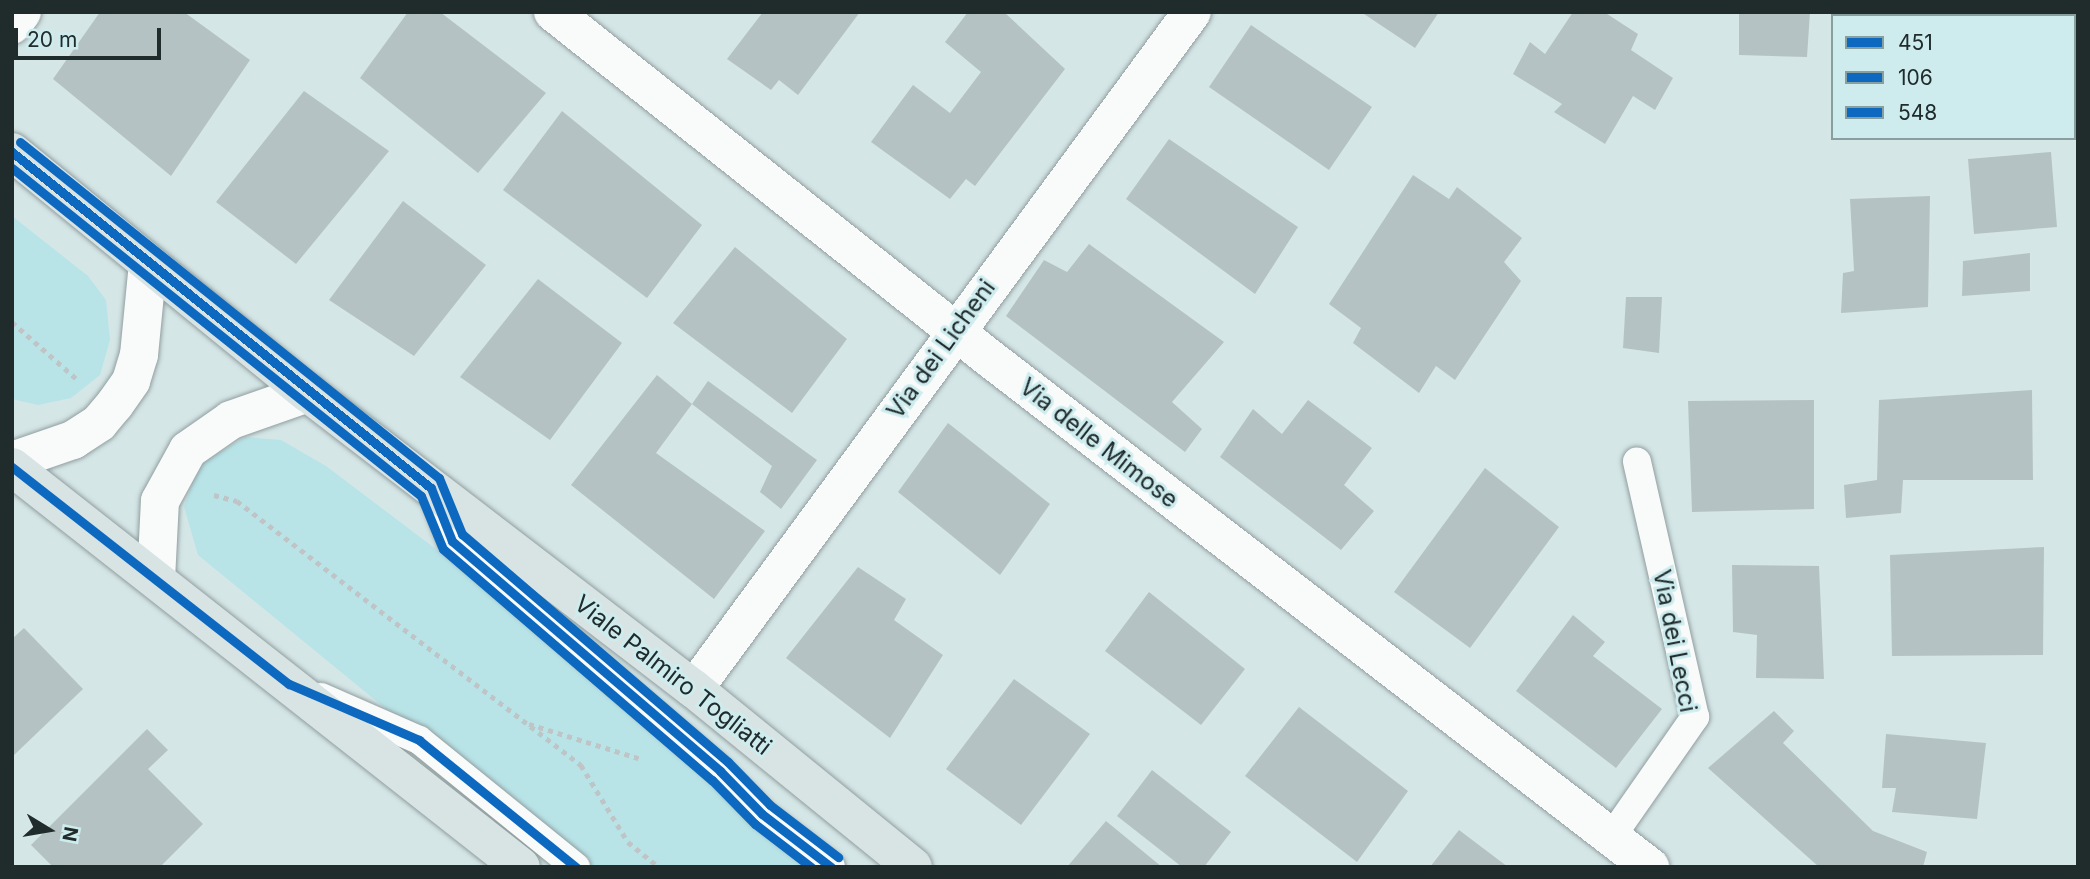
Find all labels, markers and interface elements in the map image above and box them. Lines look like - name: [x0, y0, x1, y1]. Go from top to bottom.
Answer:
- scale bar: [18, 14, 164, 58]
- legend: [1831, 14, 2076, 140]
- text: 20 m: [27, 27, 77, 52]
- text: 451: [1898, 30, 1933, 55]
- text: 106: [1898, 65, 1933, 90]
- text: 548: [1898, 100, 1937, 125]
- street label: Via dei Licheni: [881, 274, 1001, 424]
- street label: Via delle Mimose: [1014, 372, 1184, 514]
- street label: Via dei Lecci: [1647, 567, 1703, 715]
- street label: Viale Palmiro Togliatti: [569, 589, 777, 761]
- north arrow: [14, 795, 84, 865]
- text: N: [57, 825, 83, 843]

